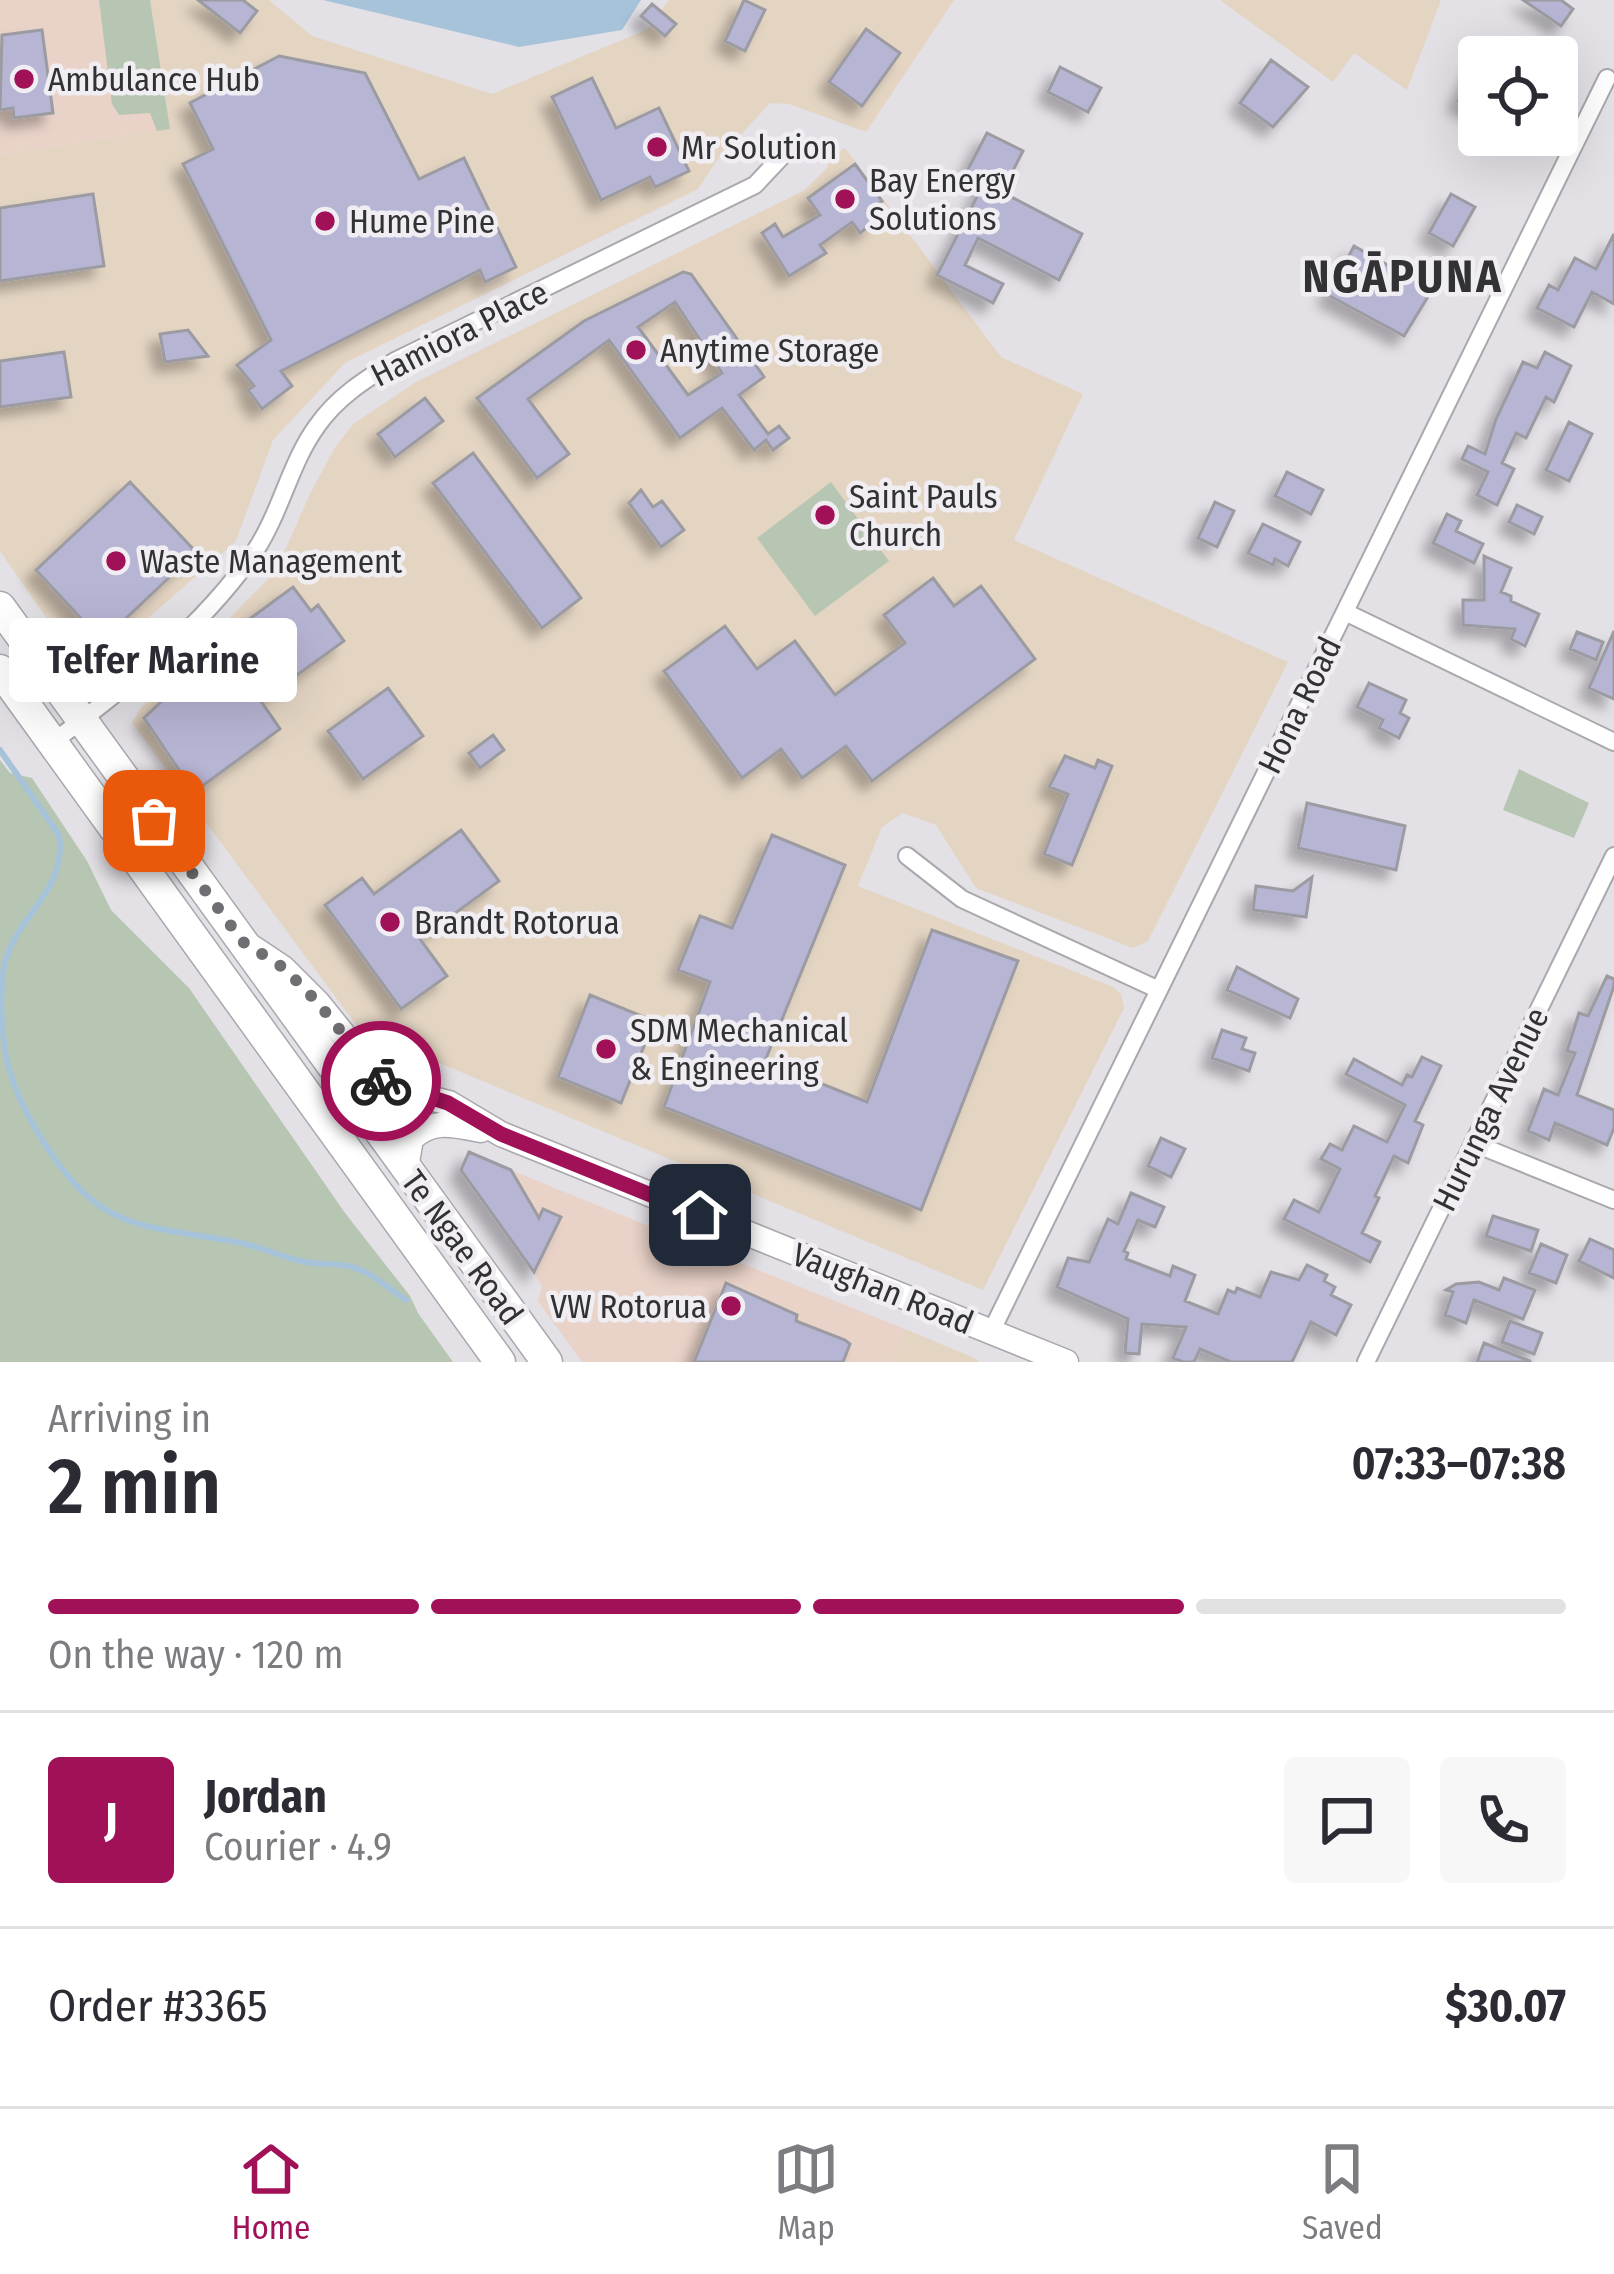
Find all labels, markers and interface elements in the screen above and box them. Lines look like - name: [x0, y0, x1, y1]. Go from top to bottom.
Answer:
- map controls: [1458, 36, 1578, 156]
- button: locate: [1458, 36, 1578, 156]
- place label: Ambulance Hub: [48, 60, 260, 100]
- marker: Ambulance Hub: [11, 66, 37, 92]
- place label: Mr Solution: [681, 128, 837, 168]
- marker: Mr Solution: [644, 134, 670, 160]
- place label: Bay Energy Solutions: [869, 161, 1016, 239]
- marker: Bay Energy Solutions: [832, 186, 858, 212]
- place label: Hume Pine: [349, 202, 495, 242]
- marker: Hume Pine: [312, 208, 338, 234]
- district label: NGĀPUNA: [1302, 250, 1504, 304]
- street label: Hamiora Place: [364, 272, 555, 396]
- place label: Anytime Storage: [660, 331, 879, 371]
- marker: Anytime Storage: [623, 337, 649, 363]
- place label: Saint Pauls Church: [849, 477, 998, 555]
- marker: Saint Pauls Church: [812, 502, 838, 528]
- place label: Waste Management: [140, 542, 402, 582]
- marker: Waste Management: [103, 548, 129, 574]
- callout: Telfer Marine: [10, 617, 298, 701]
- street label: Hona Road: [1250, 631, 1350, 780]
- text: Telfer Marine: [47, 637, 259, 683]
- pin: [103, 770, 205, 872]
- icon: bag: [121, 788, 187, 854]
- place label: Brandt Rotorua: [414, 903, 620, 943]
- marker: Brandt Rotorua: [377, 909, 403, 935]
- street label: Hurunga Avenue: [1424, 1001, 1557, 1218]
- place label: SDM Mechanical & Engineering: [630, 1011, 848, 1089]
- courier: [321, 1021, 441, 1141]
- marker: SDM Mechanical & Engineering: [593, 1036, 619, 1062]
- icon: bike: [348, 1048, 414, 1114]
- street label: Te Ngae Road: [393, 1163, 532, 1333]
- pin: [649, 1164, 751, 1266]
- icon: home: [667, 1182, 733, 1248]
- street label: Vaughan Road: [786, 1235, 979, 1343]
- place label: VW Rotorua: [550, 1287, 707, 1327]
- marker: VW Rotorua: [718, 1293, 744, 1319]
- text: Arriving in: [48, 1396, 211, 1442]
- text: 07:33–07:38: [1352, 1437, 1566, 1491]
- text: 2 min: [48, 1440, 221, 1534]
- text: On the way · 120 m: [48, 1632, 343, 1678]
- button: chat: [1284, 1757, 1410, 1883]
- button: phone: [1440, 1757, 1566, 1883]
- text: Jordan: [204, 1770, 327, 1824]
- text: J: [104, 1793, 118, 1847]
- text: Courier · 4.9: [204, 1824, 392, 1870]
- text: Order #3365: [48, 1979, 268, 2033]
- text: $30.07: [1445, 1979, 1566, 2033]
- tab: Home: [231, 2136, 310, 2248]
- tab: Map: [773, 2136, 839, 2248]
- tab: Saved: [1302, 2136, 1383, 2248]

